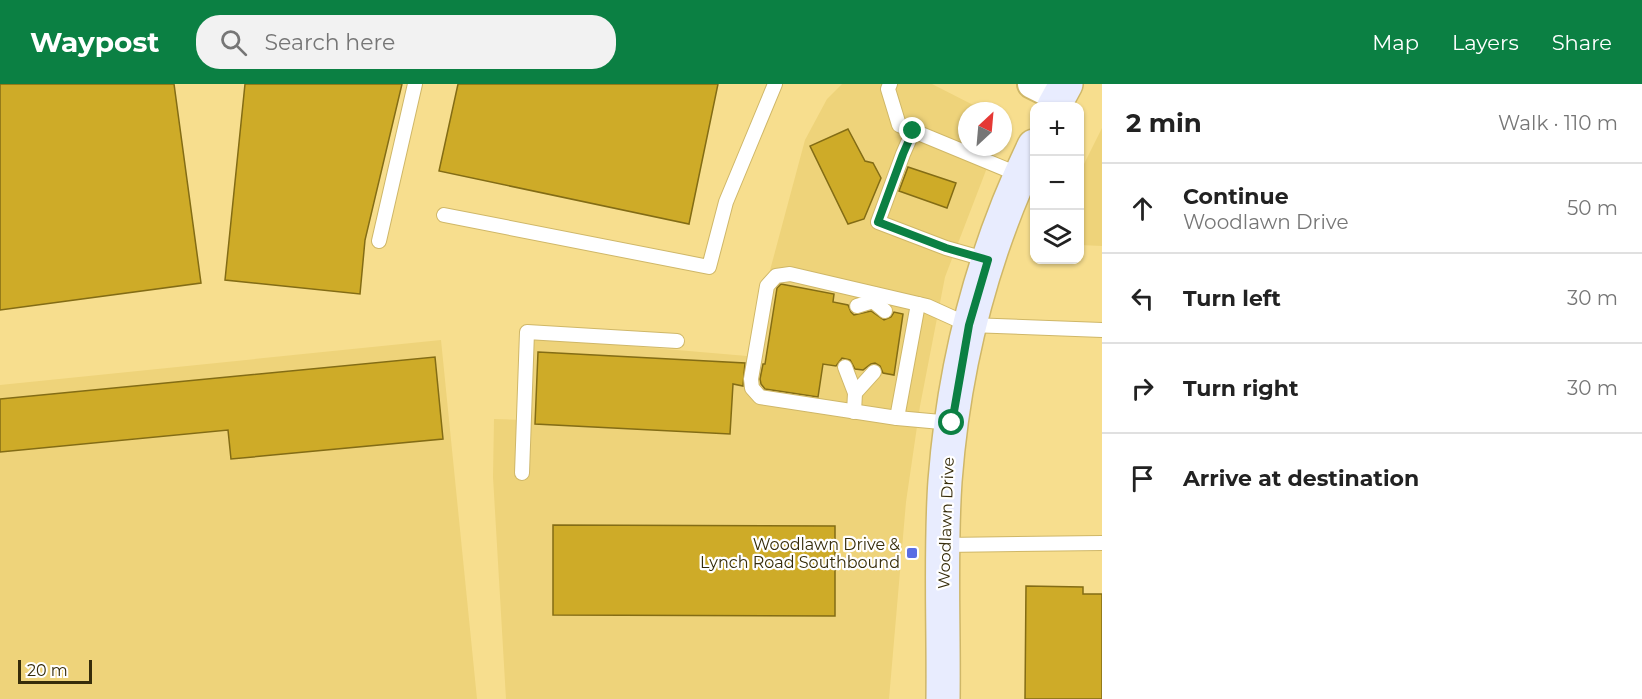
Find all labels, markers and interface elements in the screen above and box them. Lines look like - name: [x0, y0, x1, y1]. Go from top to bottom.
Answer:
- search box: [196, 15, 616, 69]
- text: Waypost: [30, 25, 160, 59]
- icon: search: [217, 26, 250, 59]
- text: Search here: [265, 29, 395, 56]
- text: Map: [1372, 30, 1419, 55]
- text: Layers: [1452, 30, 1519, 55]
- text: Share: [1552, 30, 1612, 55]
- north arrow: [958, 102, 1012, 156]
- map controls: [1030, 102, 1084, 264]
- button: +: [1030, 102, 1084, 156]
- text: 2 min: [1126, 107, 1202, 139]
- text: Walk · 110 m: [1498, 111, 1618, 135]
- route end: [899, 117, 925, 143]
- button: −: [1030, 156, 1084, 210]
- text: Continue: [1183, 183, 1289, 210]
- icon: ahead: [1126, 192, 1159, 225]
- text: 50 m: [1567, 196, 1618, 220]
- button: layers: [1030, 210, 1084, 264]
- text: Woodlawn Drive: [1183, 210, 1348, 234]
- icon: left: [1126, 282, 1159, 315]
- text: Turn left: [1183, 285, 1281, 312]
- text: 30 m: [1567, 286, 1618, 310]
- icon: right: [1126, 372, 1159, 405]
- text: Turn right: [1183, 375, 1298, 402]
- text: 30 m: [1567, 376, 1618, 400]
- route start: [938, 409, 964, 435]
- street label: Woodlawn Drive: [934, 457, 958, 589]
- icon: arrive: [1126, 462, 1159, 495]
- text: Arrive at destination: [1183, 465, 1419, 492]
- place label: Woodlawn Drive & Lynch Road Southbound: [700, 535, 900, 572]
- marker: Woodlawn Drive & Lynch Road Southbound: [905, 546, 919, 560]
- scale bar: [18, 657, 92, 684]
- text: 20 m: [27, 661, 68, 680]

